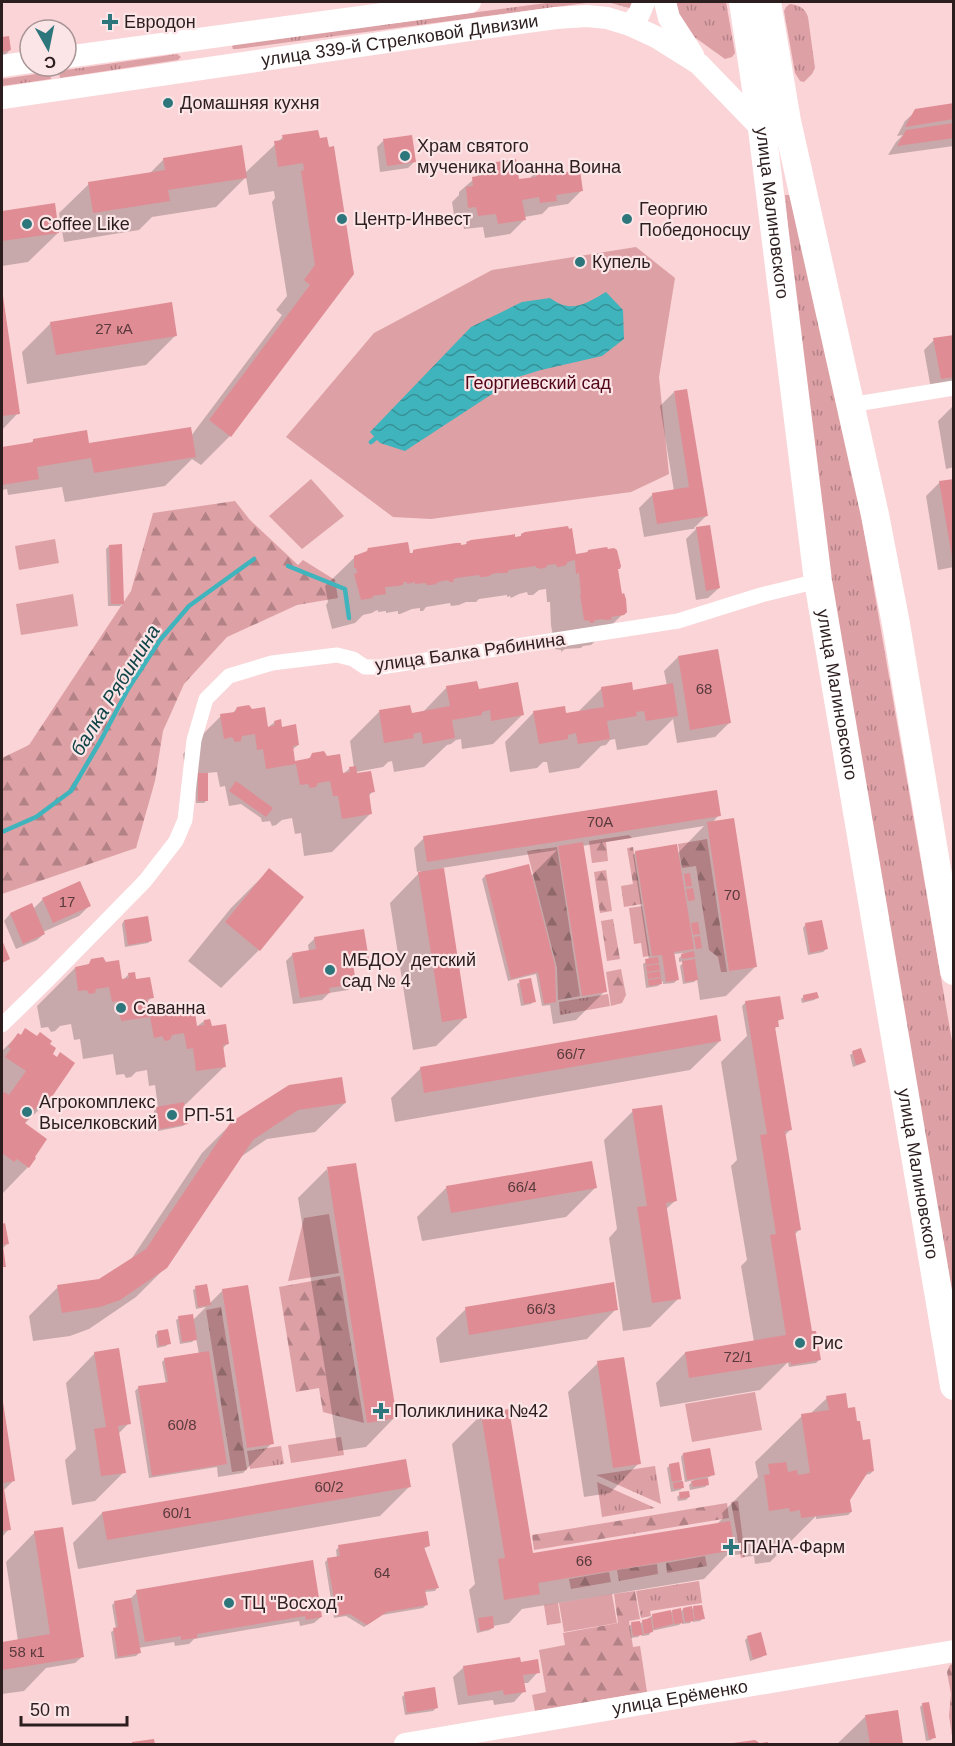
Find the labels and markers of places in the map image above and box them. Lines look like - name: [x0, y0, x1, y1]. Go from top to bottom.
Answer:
- place label: Евродон: [124, 12, 196, 32]
- marker: Евродон: [101, 13, 119, 31]
- place label: Домашняя кухня: [180, 93, 319, 113]
- marker: Домашняя кухня: [161, 96, 175, 110]
- place label: Храм святого мученика Иоанна Воина: [417, 136, 622, 177]
- marker: Храм святого мученика Иоанна Воина: [398, 149, 412, 163]
- place label: Георгию Победоносцу: [639, 199, 750, 240]
- place label: Центр-Инвест: [354, 209, 471, 229]
- marker: Центр-Инвест: [335, 212, 349, 226]
- marker: Георгию Победоносцу: [620, 212, 634, 226]
- place label: Coffee Like: [39, 214, 130, 234]
- marker: Coffee Like: [20, 217, 34, 231]
- place label: Купель: [592, 252, 651, 272]
- marker: Купель: [573, 255, 587, 269]
- place label: МБДОУ детский сад № 4: [342, 950, 476, 991]
- marker: МБДОУ детский сад № 4: [323, 963, 337, 977]
- place label: Саванна: [133, 998, 206, 1018]
- marker: Саванна: [114, 1001, 128, 1015]
- place label: Агрокомплекс Выселковский: [39, 1092, 157, 1133]
- marker: Агрокомплекс Выселковский: [20, 1105, 34, 1119]
- place label: РП-51: [184, 1105, 235, 1125]
- marker: РП-51: [165, 1108, 179, 1122]
- place label: Рис: [812, 1333, 843, 1353]
- marker: Рис: [793, 1336, 807, 1350]
- place label: Поликлиника №42: [394, 1401, 548, 1421]
- marker: Поликлиника №42: [372, 1402, 390, 1420]
- place label: ПАНА-Фарм: [743, 1537, 845, 1557]
- marker: ПАНА-Фарм: [724, 1540, 738, 1554]
- place label: ТЦ "Восход": [241, 1593, 343, 1613]
- marker: ТЦ "Восход": [222, 1596, 236, 1610]

